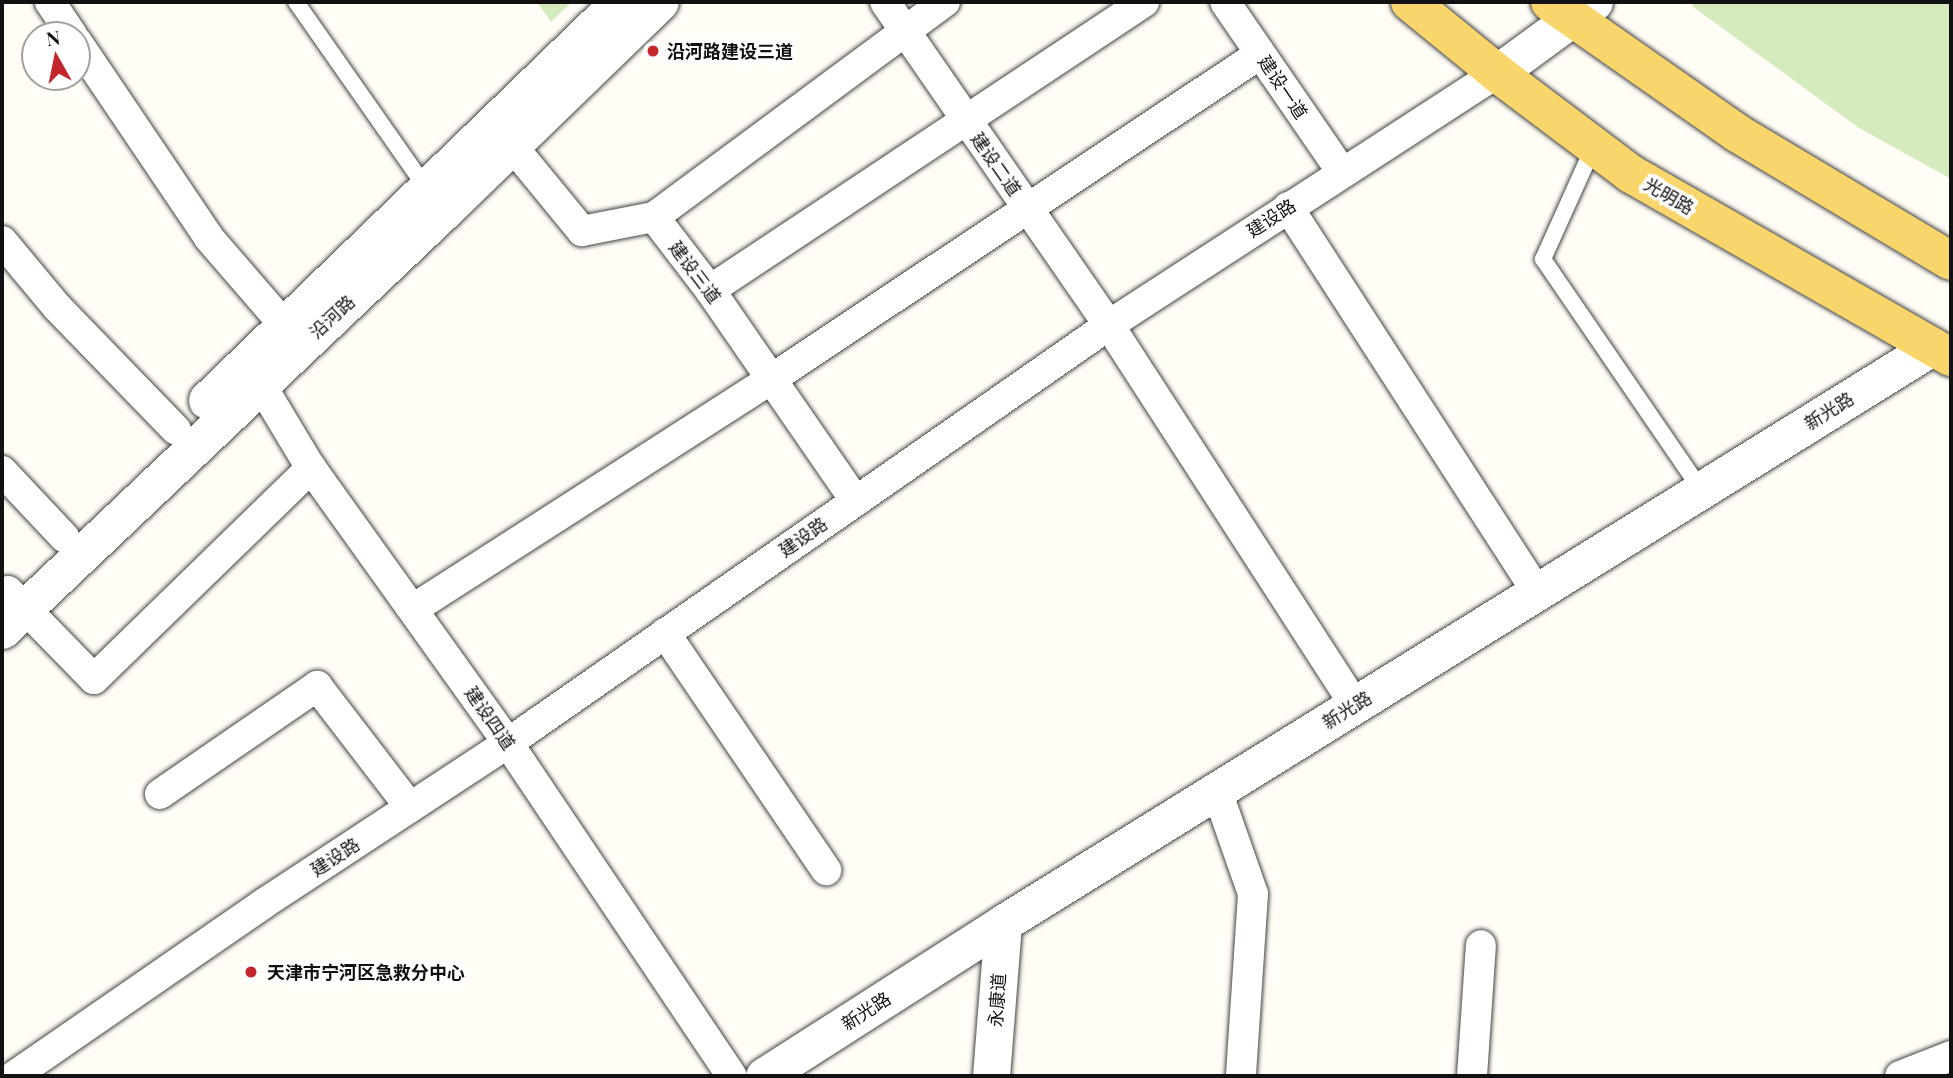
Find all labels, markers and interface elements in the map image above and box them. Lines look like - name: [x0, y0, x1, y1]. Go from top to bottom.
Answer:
- north arrow: [21, 21, 91, 91]
- text: N: [44, 23, 62, 51]
- place label: 沿河路建设三道: [667, 40, 793, 62]
- marker: 沿河路建设三道: [645, 43, 661, 59]
- street label: 建设一道: [1254, 51, 1312, 123]
- street label: 建设二道: [967, 128, 1025, 200]
- street label: 光明路: [1640, 173, 1698, 219]
- street label: 建设路: [1242, 194, 1300, 242]
- street label: 建设三道: [665, 237, 725, 307]
- street label: 沿河路: [305, 291, 359, 343]
- street label: 新光路: [1800, 388, 1858, 434]
- street label: 建设路: [775, 513, 831, 561]
- street label: 建设四道: [461, 682, 519, 754]
- street label: 新光路: [1318, 687, 1376, 733]
- street label: 建设路: [306, 833, 364, 881]
- place label: 天津市宁河区急救分中心: [267, 961, 465, 983]
- marker: 天津市宁河区急救分中心: [241, 962, 261, 982]
- street label: 永康道: [984, 972, 1010, 1028]
- street label: 新光路: [837, 987, 895, 1035]

